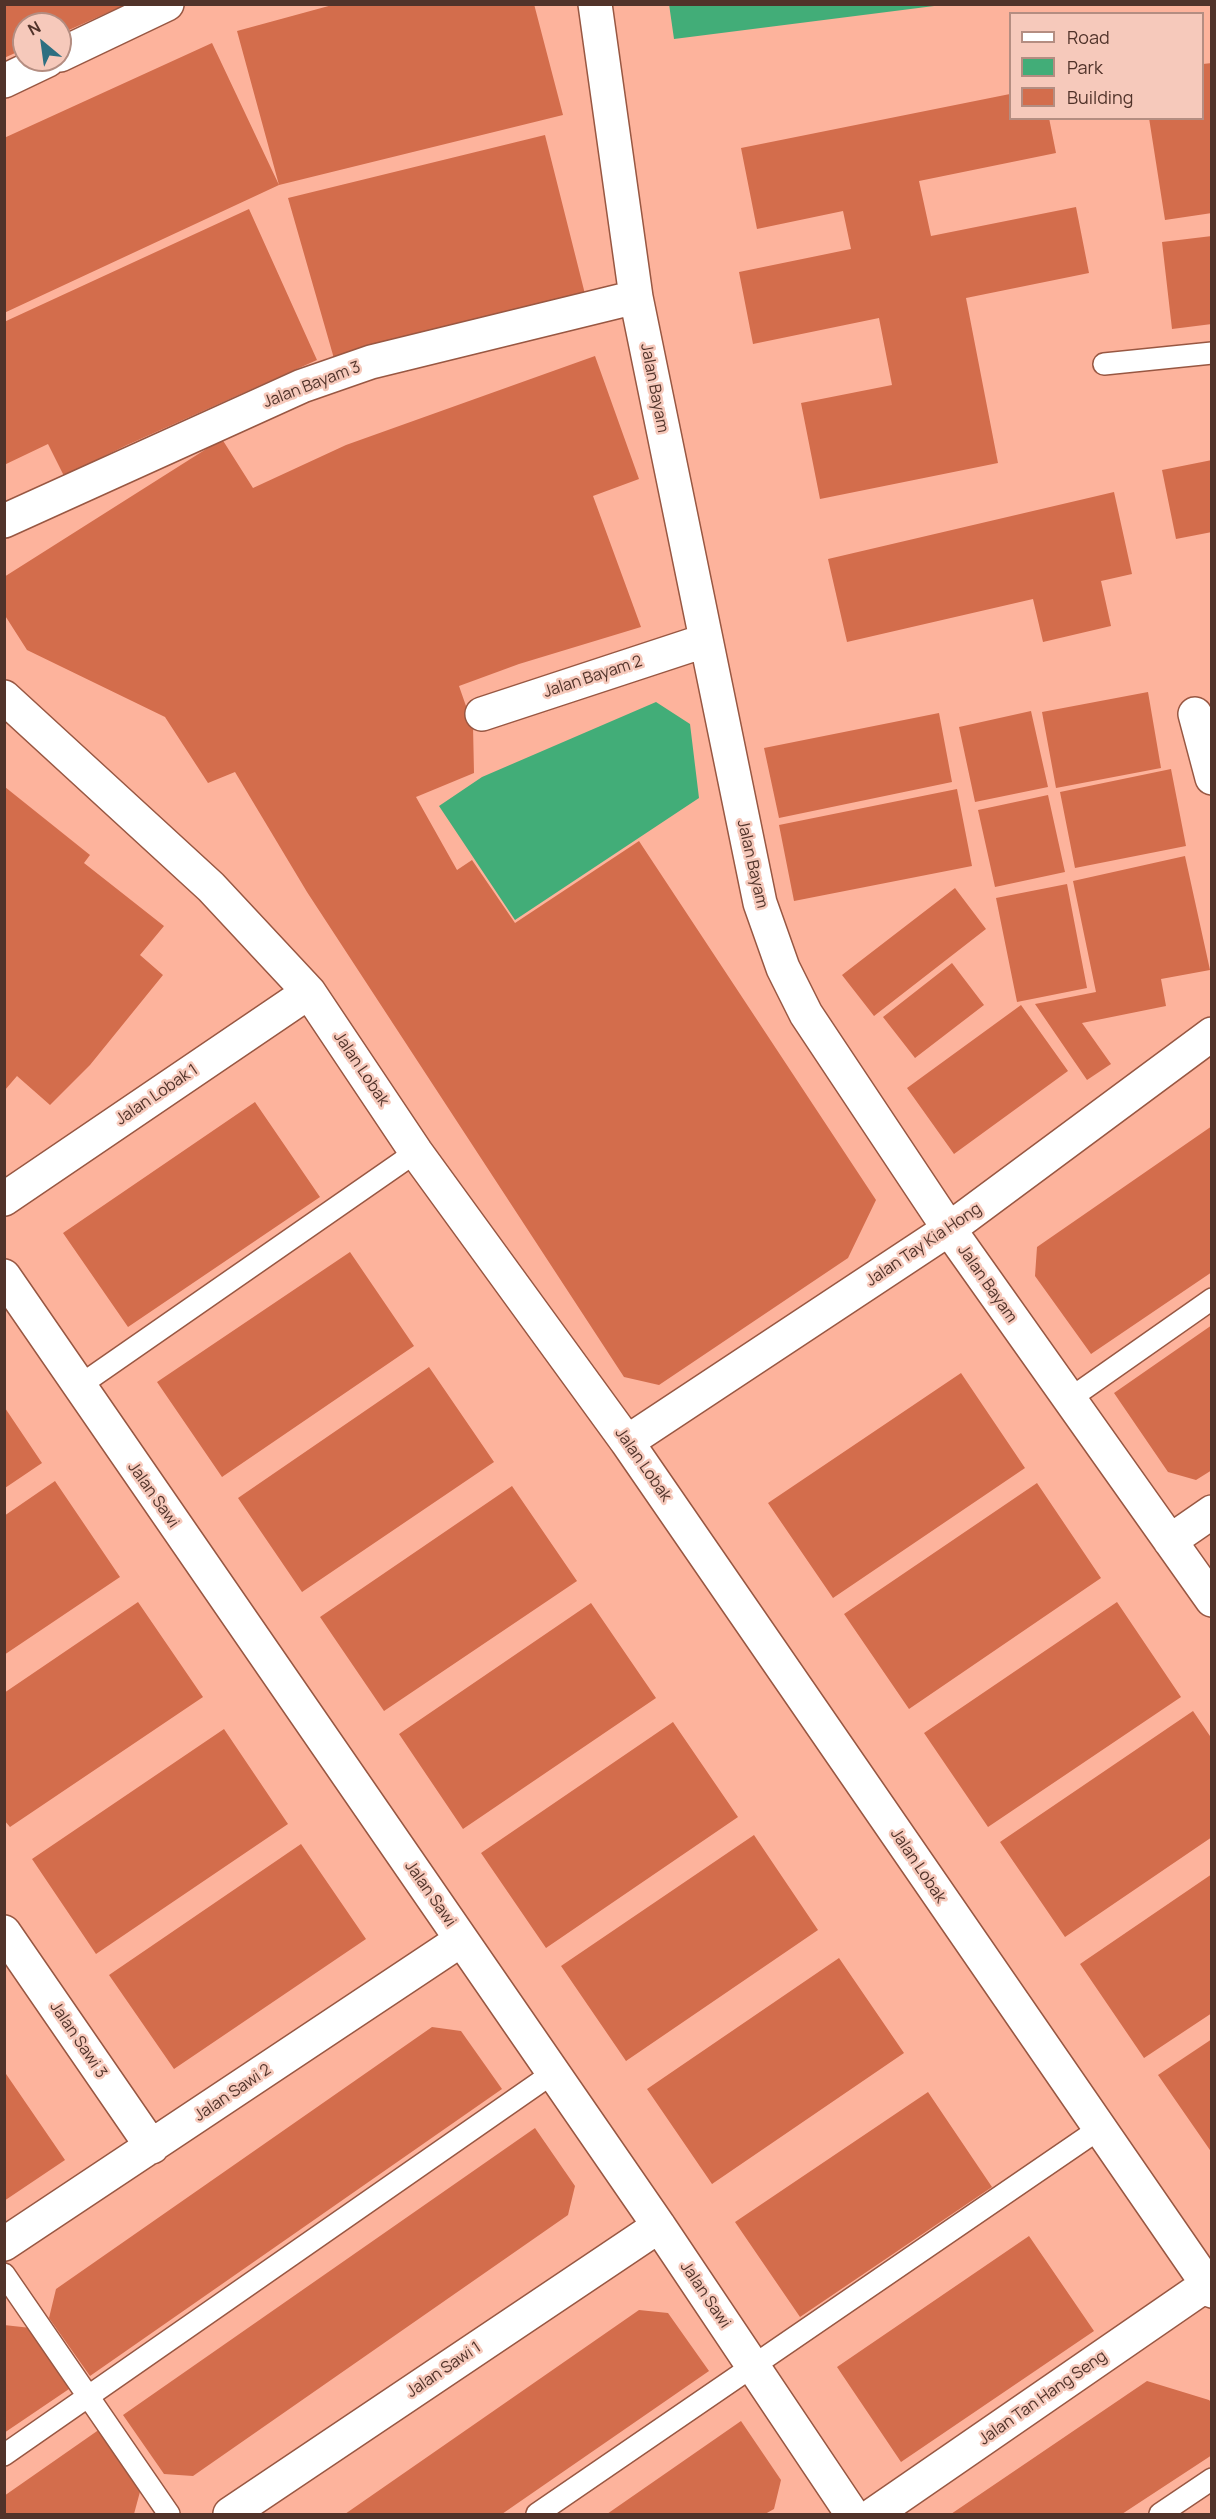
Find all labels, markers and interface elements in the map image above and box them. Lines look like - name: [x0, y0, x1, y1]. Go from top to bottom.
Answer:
- north arrow: [12, 12, 72, 72]
- legend: [1009, 12, 1204, 120]
- text: N: [24, 16, 45, 40]
- text: Road: [1067, 25, 1110, 49]
- text: Park: [1067, 55, 1103, 79]
- text: Building: [1067, 85, 1133, 109]
- street label: Jalan Bayam: [636, 342, 672, 434]
- street label: Jalan Bayam 3: [261, 358, 363, 412]
- street label: Jalan Bayam 2: [541, 652, 645, 702]
- street label: Jalan Bayam: [732, 818, 772, 910]
- street label: Jalan Lobak: [329, 1028, 393, 1110]
- street label: Jalan Lobak 1: [112, 1060, 202, 1130]
- street label: Jalan Tay Kia Hong: [863, 1199, 985, 1291]
- street label: Jalan Bayam: [953, 1241, 1021, 1327]
- street label: Jalan Lobak: [611, 1424, 675, 1506]
- street label: Jalan Sawi: [123, 1458, 183, 1532]
- street label: Jalan Lobak: [886, 1825, 950, 1907]
- street label: Jalan Sawi: [400, 1857, 460, 1931]
- street label: Jalan Sawi 3: [45, 1998, 111, 2082]
- street label: Jalan Sawi 2: [191, 2060, 275, 2126]
- street label: Jalan Sawi: [676, 2258, 734, 2332]
- street label: Jalan Sawi 1: [403, 2338, 485, 2402]
- street label: Jalan Tan Hang Seng: [975, 2347, 1111, 2449]

